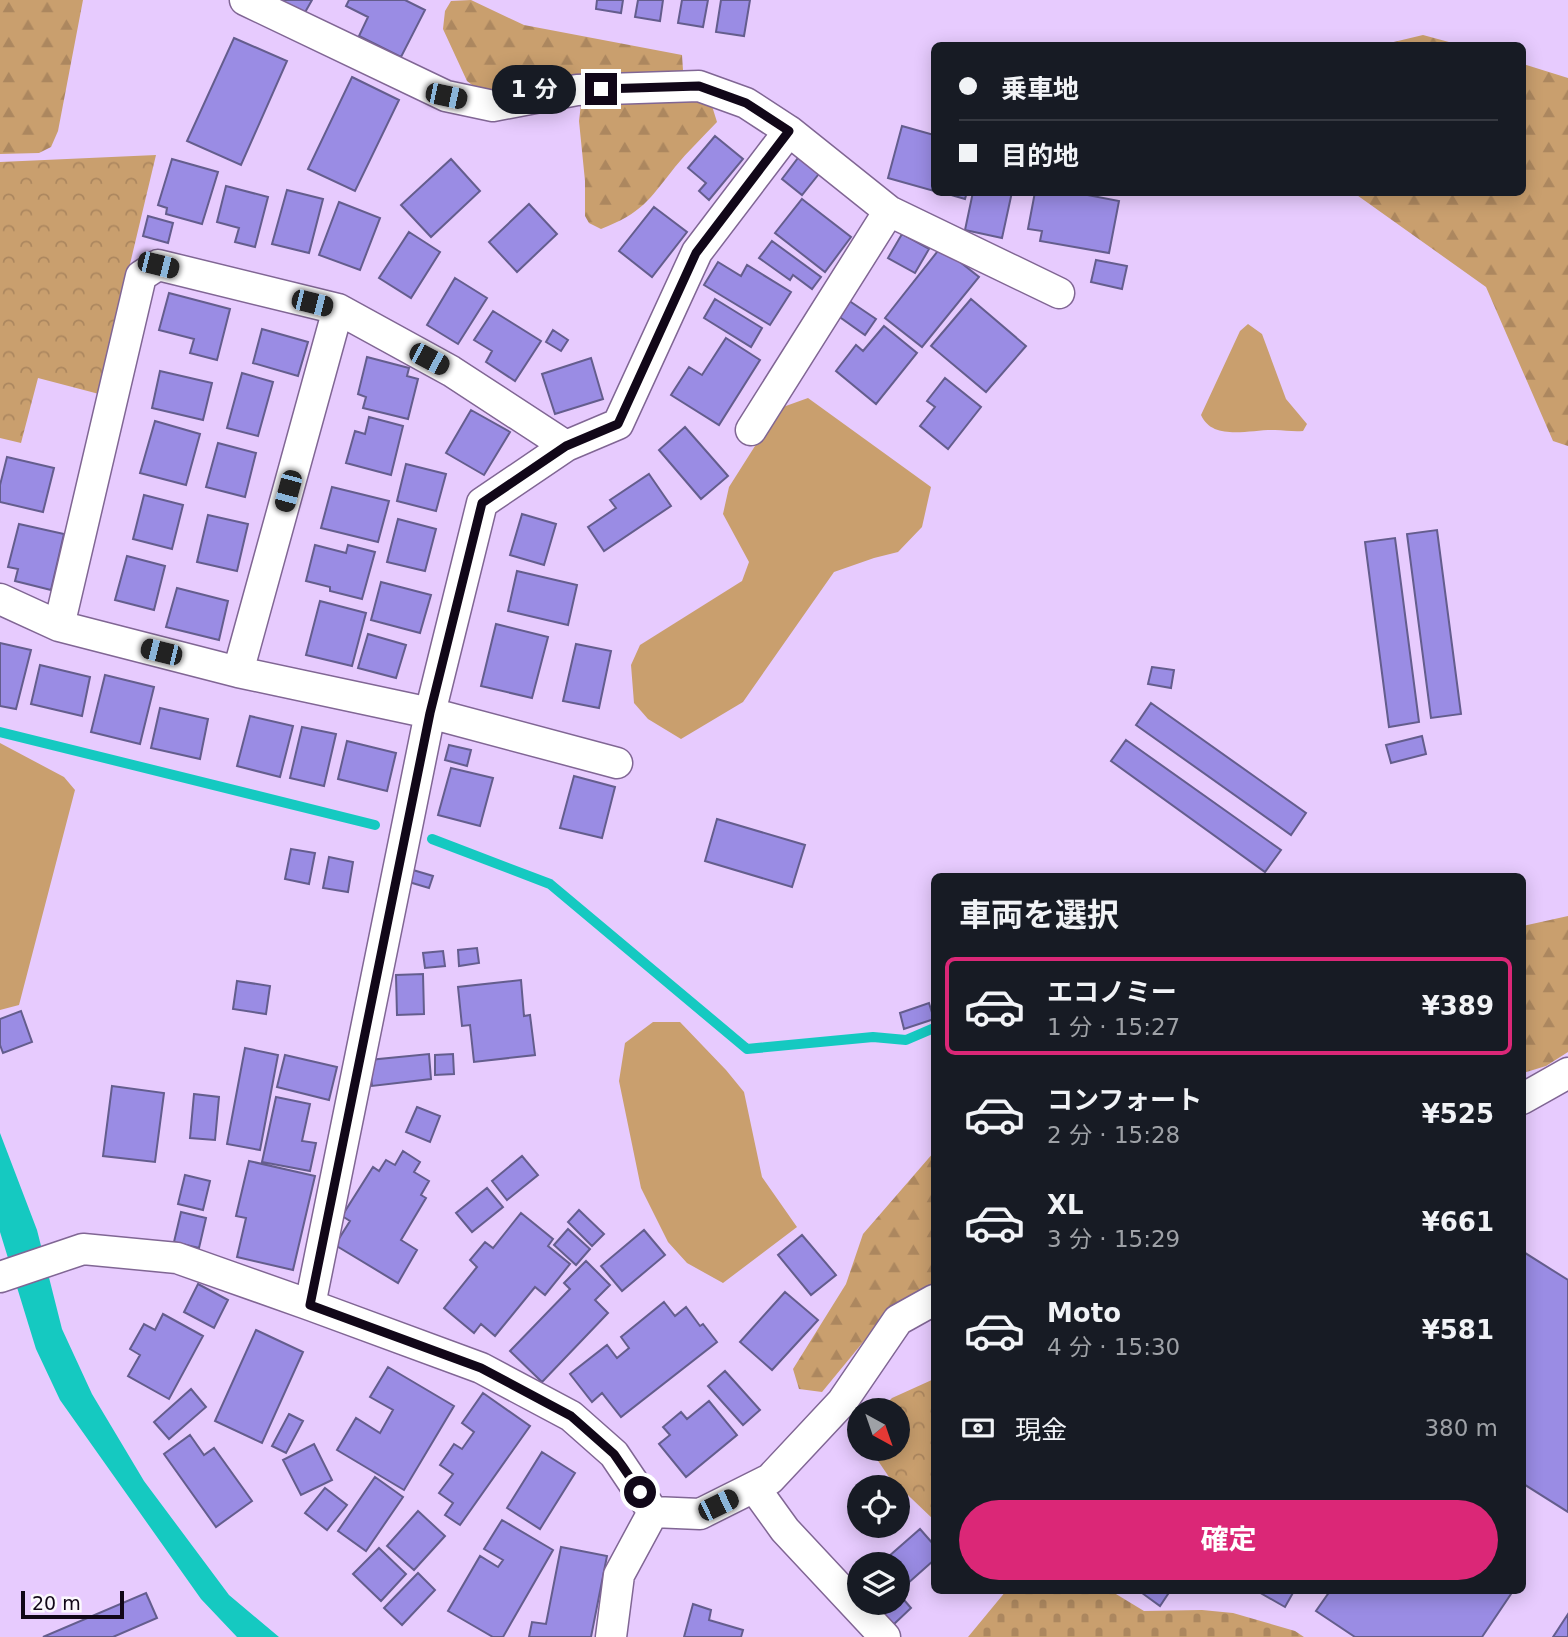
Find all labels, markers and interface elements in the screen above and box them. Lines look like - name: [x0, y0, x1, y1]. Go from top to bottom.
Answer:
- callout: 1 分: [492, 64, 576, 114]
- route end: [585, 73, 617, 105]
- text: 乗車地: [1001, 74, 1079, 104]
- text: 1 分: [510, 76, 558, 102]
- car: [424, 81, 469, 111]
- text: 目的地: [1001, 141, 1079, 171]
- car: [136, 250, 181, 280]
- car: [290, 288, 335, 318]
- car: [406, 340, 453, 378]
- car: [273, 468, 304, 514]
- car: [139, 637, 184, 667]
- text: 車両を選択: [959, 896, 1119, 934]
- icon: car: [963, 975, 1026, 1038]
- text: エコノミー: [1047, 977, 1177, 1007]
- text: ¥389: [1422, 991, 1494, 1021]
- text: 1 分 · 15:27: [1047, 1014, 1180, 1040]
- icon: car: [963, 1083, 1026, 1146]
- text: コンフォート: [1047, 1085, 1202, 1115]
- text: ¥525: [1422, 1099, 1494, 1129]
- text: 2 分 · 15:28: [1047, 1122, 1180, 1148]
- text: XL: [1047, 1190, 1084, 1220]
- icon: car: [963, 1191, 1026, 1254]
- text: ¥661: [1422, 1207, 1494, 1237]
- text: 3 分 · 15:29: [1047, 1226, 1180, 1252]
- text: Moto: [1047, 1298, 1121, 1328]
- icon: car: [963, 1299, 1026, 1362]
- text: ¥581: [1422, 1315, 1494, 1345]
- text: 4 分 · 15:30: [1047, 1334, 1180, 1360]
- north arrow: [847, 1398, 910, 1461]
- map controls: [847, 1398, 910, 1615]
- icon: cash: [959, 1409, 997, 1447]
- text: 現金: [1015, 1415, 1067, 1445]
- text: 380 m: [1424, 1415, 1498, 1441]
- button: locate: [847, 1475, 910, 1538]
- route start: [624, 1476, 656, 1508]
- car: [695, 1486, 742, 1524]
- button: 確定: [959, 1500, 1498, 1580]
- button: layers: [847, 1552, 910, 1615]
- scale bar: [21, 1588, 124, 1620]
- text: 20 m: [32, 1592, 81, 1614]

